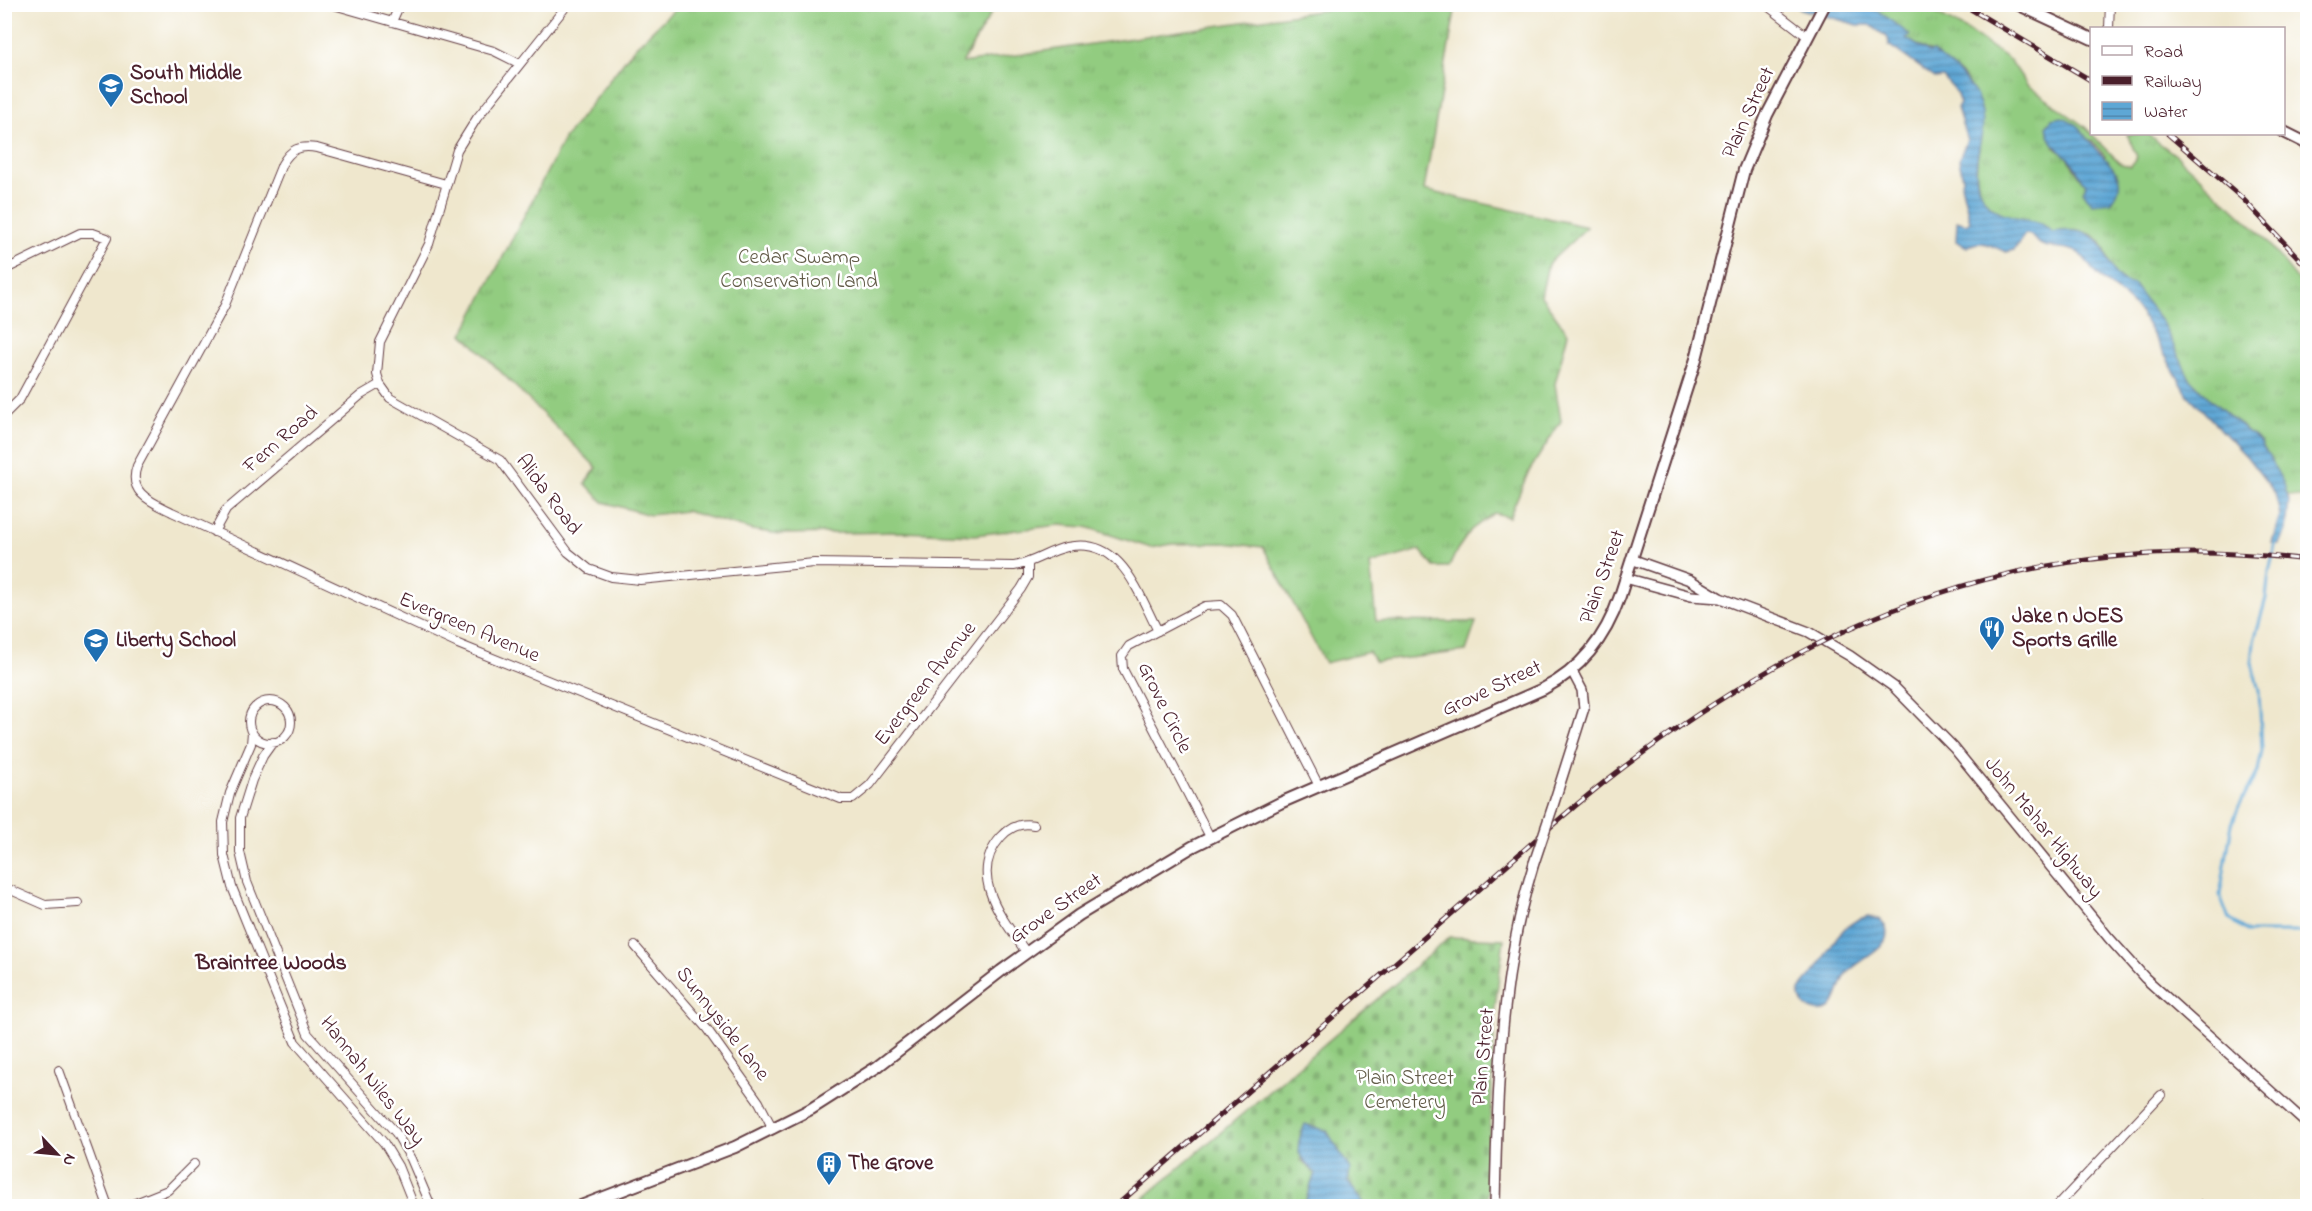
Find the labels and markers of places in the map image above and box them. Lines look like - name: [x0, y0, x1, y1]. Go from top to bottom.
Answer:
- place label: South Middle School: [130, 59, 242, 113]
- school or university icon: South Middle School: [96, 71, 126, 109]
- place label: Jake n JOES Sports Grille: [2012, 602, 2124, 656]
- restaurant icon: Jake n JOES Sports Grille: [1977, 614, 2007, 652]
- school or university icon: Liberty School: [81, 626, 111, 664]
- place label: Liberty School: [116, 626, 237, 658]
- building icon: The Grove: [814, 1149, 844, 1187]
- place label: The Grove: [848, 1149, 934, 1179]

